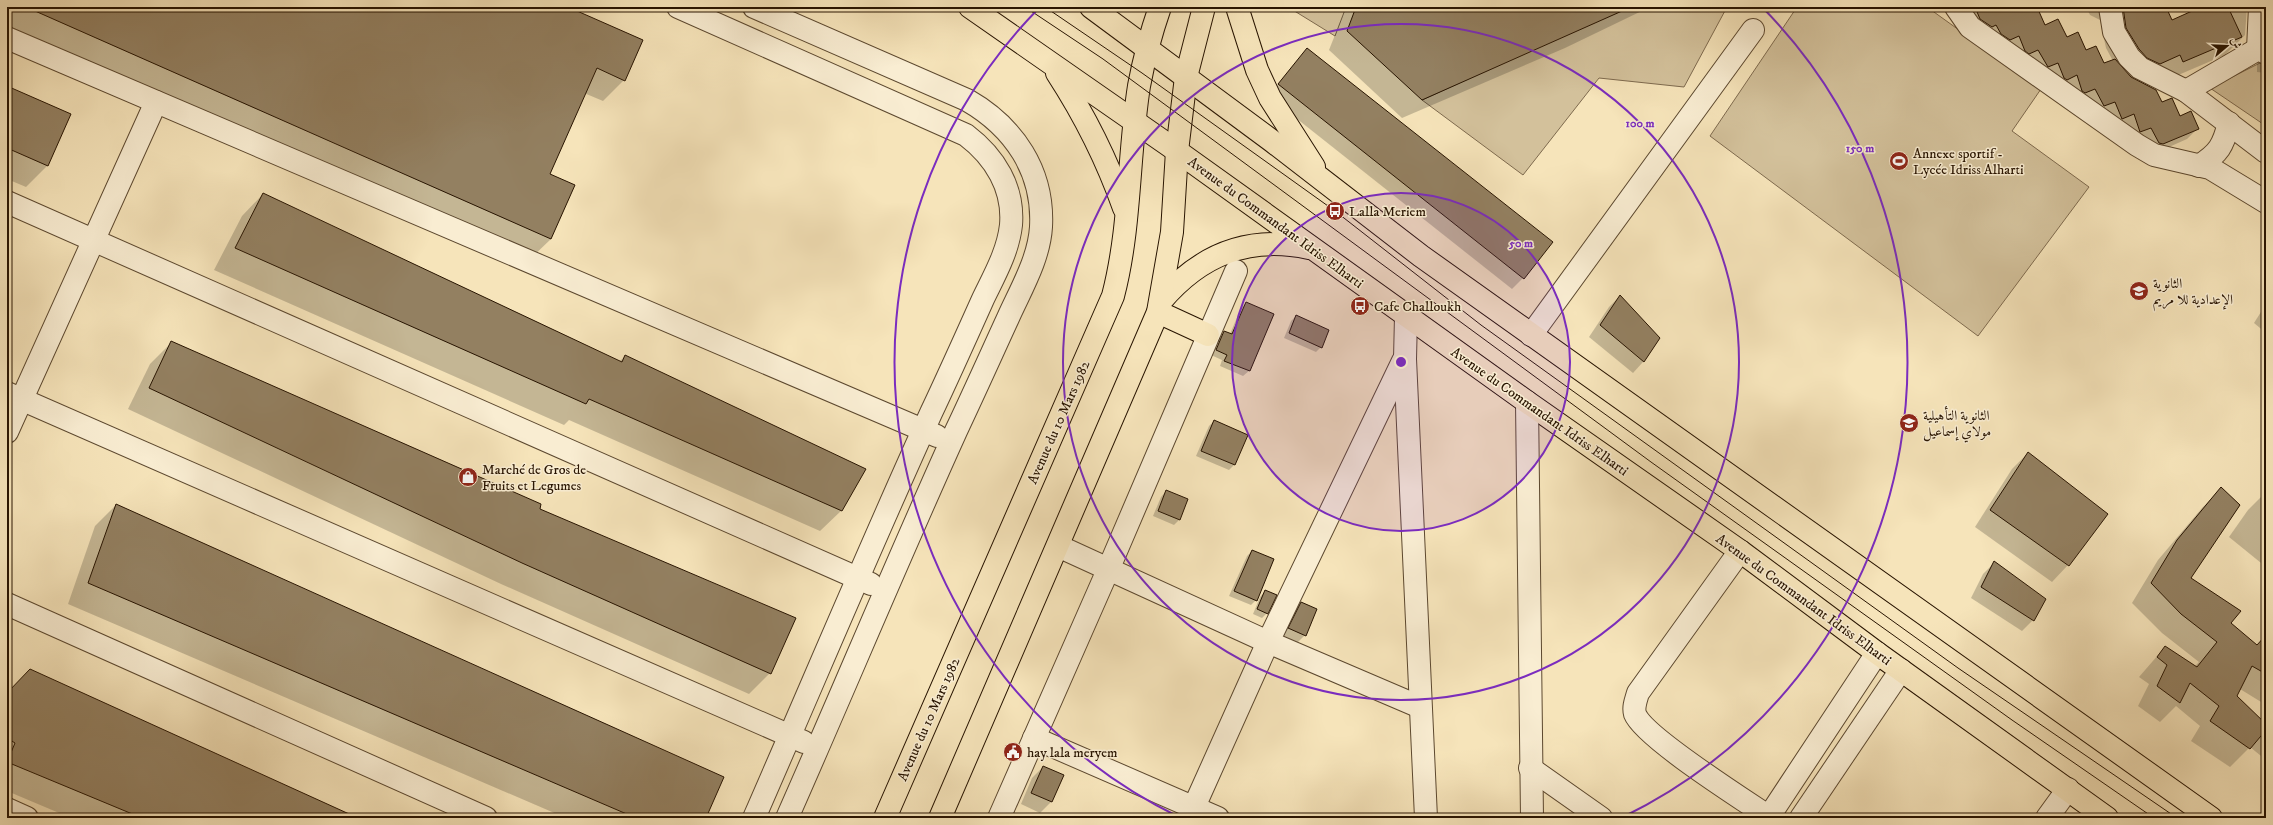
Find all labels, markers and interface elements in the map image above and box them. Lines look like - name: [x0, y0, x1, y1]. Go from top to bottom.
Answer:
- north arrow: [2207, 26, 2247, 66]
- text: ش: [2227, 36, 2244, 51]
- text: 100 m: [1626, 116, 1654, 131]
- text: 150 m: [1846, 141, 1874, 156]
- place label: Annexe sportif - Lycée Idriss Alharti: [1913, 145, 2024, 179]
- sports icon: Annexe sportif - Lycée Idriss Alharti: [1888, 150, 1910, 172]
- street label: Avenue du Commandant Idriss Elharti: [1184, 153, 1367, 293]
- bus stop icon: Lalla Meriem: [1324, 200, 1346, 222]
- place label: Lalla Meriem: [1349, 203, 1426, 221]
- text: 50 m: [1508, 236, 1533, 251]
- place label: الثانوية الإعدادية للا مريم: [2153, 275, 2233, 312]
- school or university icon: الثانوية الإعدادية للا مريم: [2128, 280, 2150, 302]
- bus stop icon: Cafe Challoukh: [1349, 295, 1371, 317]
- place label: Cafe Challoukh: [1374, 298, 1462, 316]
- street label: Avenue du Commandant Idriss Elharti: [1447, 343, 1632, 480]
- centre of rings: [1394, 355, 1408, 369]
- street label: Avenue du 10 Mars 1982: [1024, 358, 1094, 487]
- place label: الثانوية التأهيلية مولاي إسماعيل: [1923, 405, 1991, 443]
- school or university icon: الثانوية التأهيلية مولاي إسماعيل: [1898, 412, 1920, 434]
- place label: Marché de Gros de Fruits et Legumes: [482, 461, 586, 495]
- shop icon: Marché de Gros de Fruits et Legumes: [457, 466, 479, 488]
- street label: Avenue du Commandant Idriss Elharti: [1712, 530, 1895, 670]
- street label: Avenue du 10 Mars 1982: [894, 655, 964, 784]
- public building icon: hay lala meryem: [1002, 741, 1024, 763]
- place label: hay lala meryem: [1027, 744, 1118, 762]

